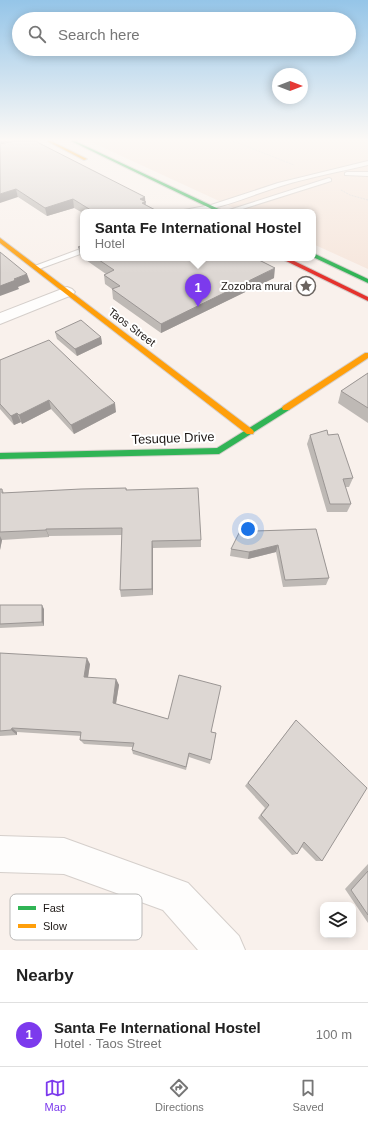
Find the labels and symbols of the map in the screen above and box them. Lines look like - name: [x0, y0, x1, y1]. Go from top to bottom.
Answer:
- north arrow: [272, 68, 308, 104]
- pin: 1: [185, 274, 211, 307]
- place icon: Zozobra mural: [295, 275, 317, 297]
- place label: Zozobra mural: [221, 280, 292, 292]
- street label: Taos Street: [106, 305, 158, 349]
- street label: Tesuque Drive: [131, 429, 215, 447]
- your location: [238, 519, 258, 539]
- legend: [10, 894, 142, 940]
- text: Fast: [43, 902, 64, 914]
- text: Slow: [43, 920, 67, 932]

